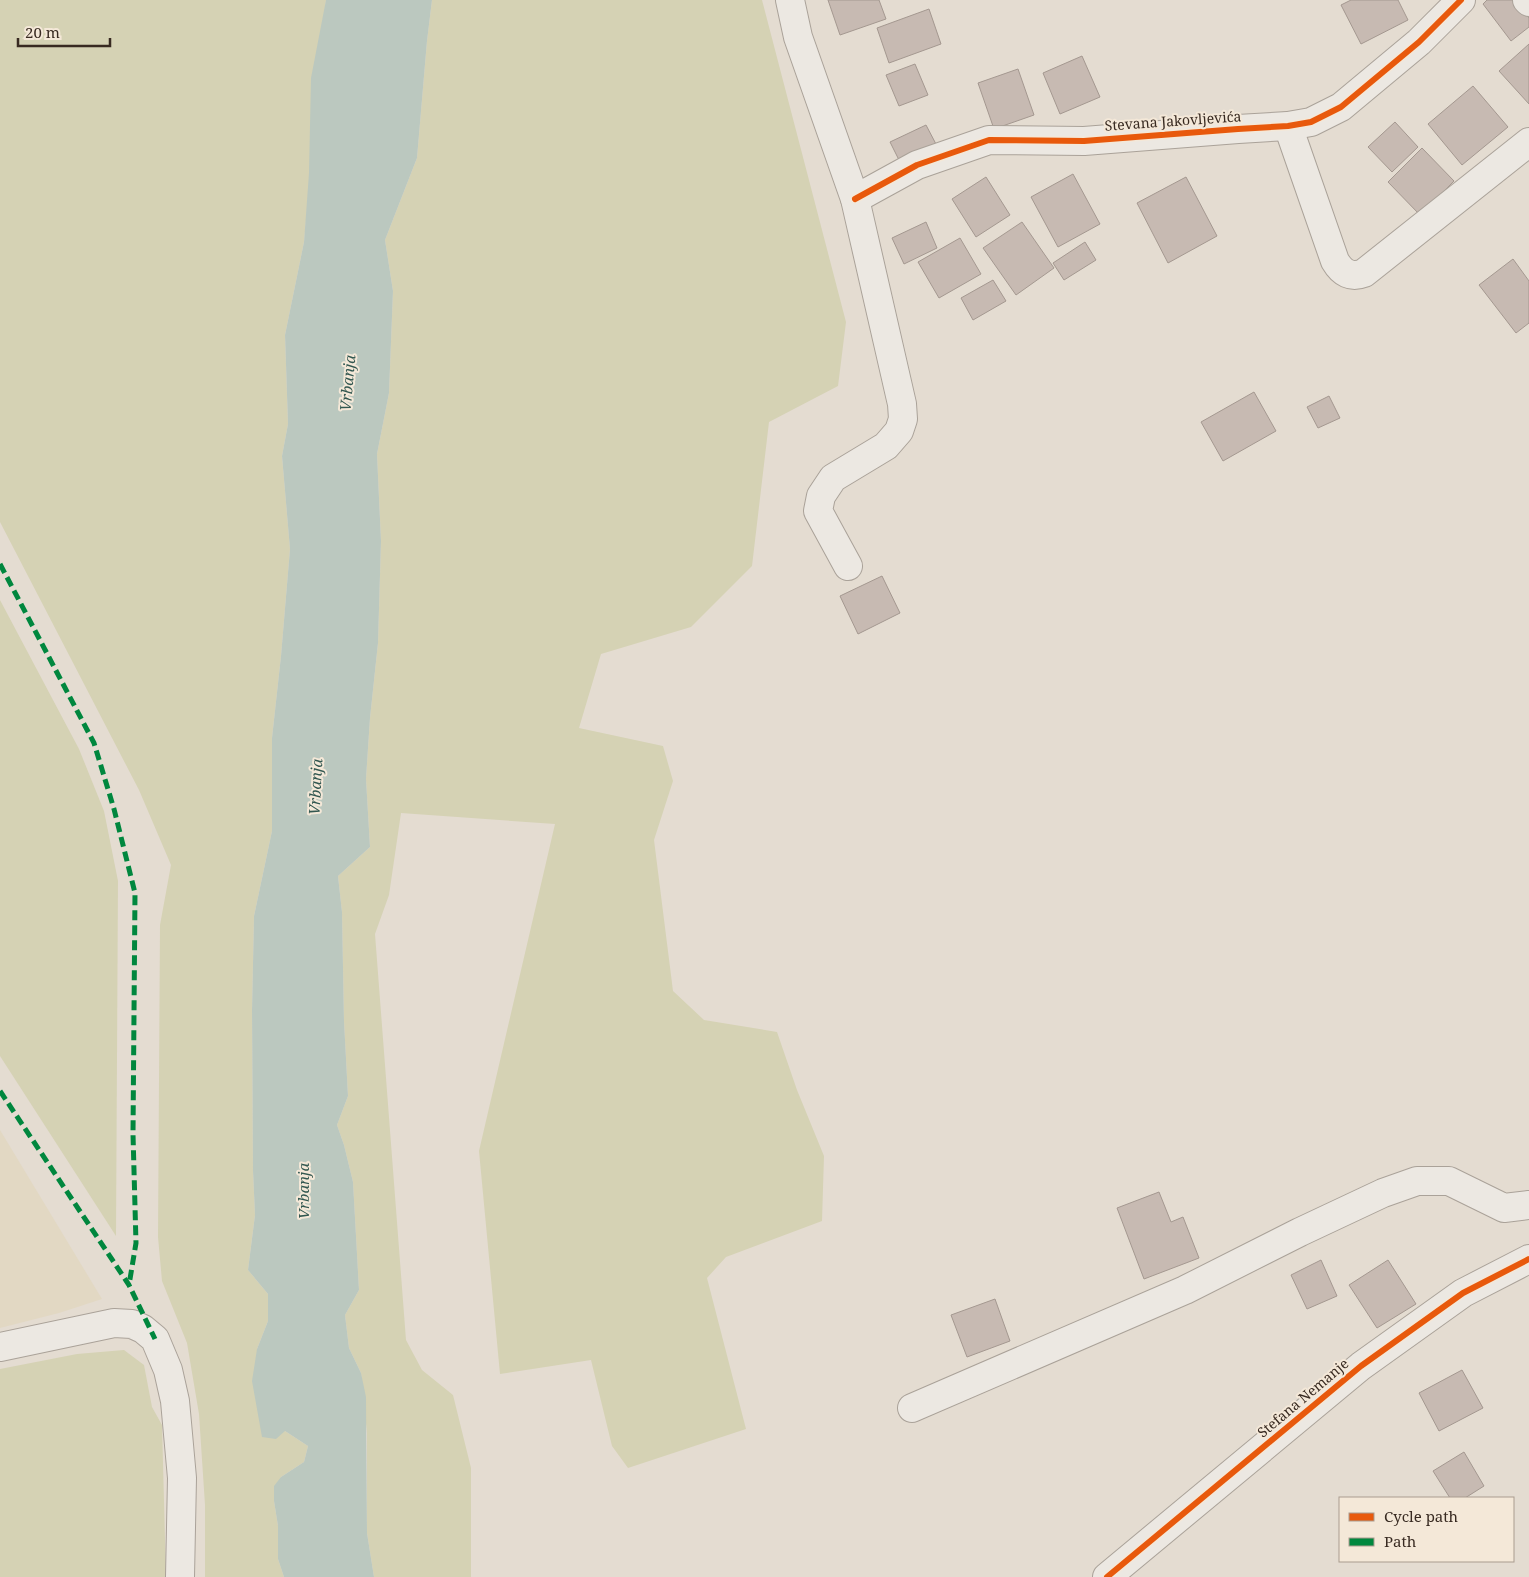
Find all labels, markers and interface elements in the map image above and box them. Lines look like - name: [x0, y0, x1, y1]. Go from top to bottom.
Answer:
- scale bar: [18, 15, 110, 47]
- text: 20 m: [25, 22, 60, 42]
- street label: Stevana Jakovljevića: [1104, 106, 1242, 135]
- water label: Vrbanja: [335, 354, 359, 412]
- water label: Vrbanja: [304, 758, 326, 816]
- water label: Vrbanja: [293, 1163, 313, 1219]
- street label: Stefana Nemanje: [1253, 1354, 1352, 1441]
- legend: [1339, 1497, 1514, 1562]
- text: Cycle path: [1384, 1506, 1459, 1526]
- text: Path: [1384, 1531, 1417, 1551]

